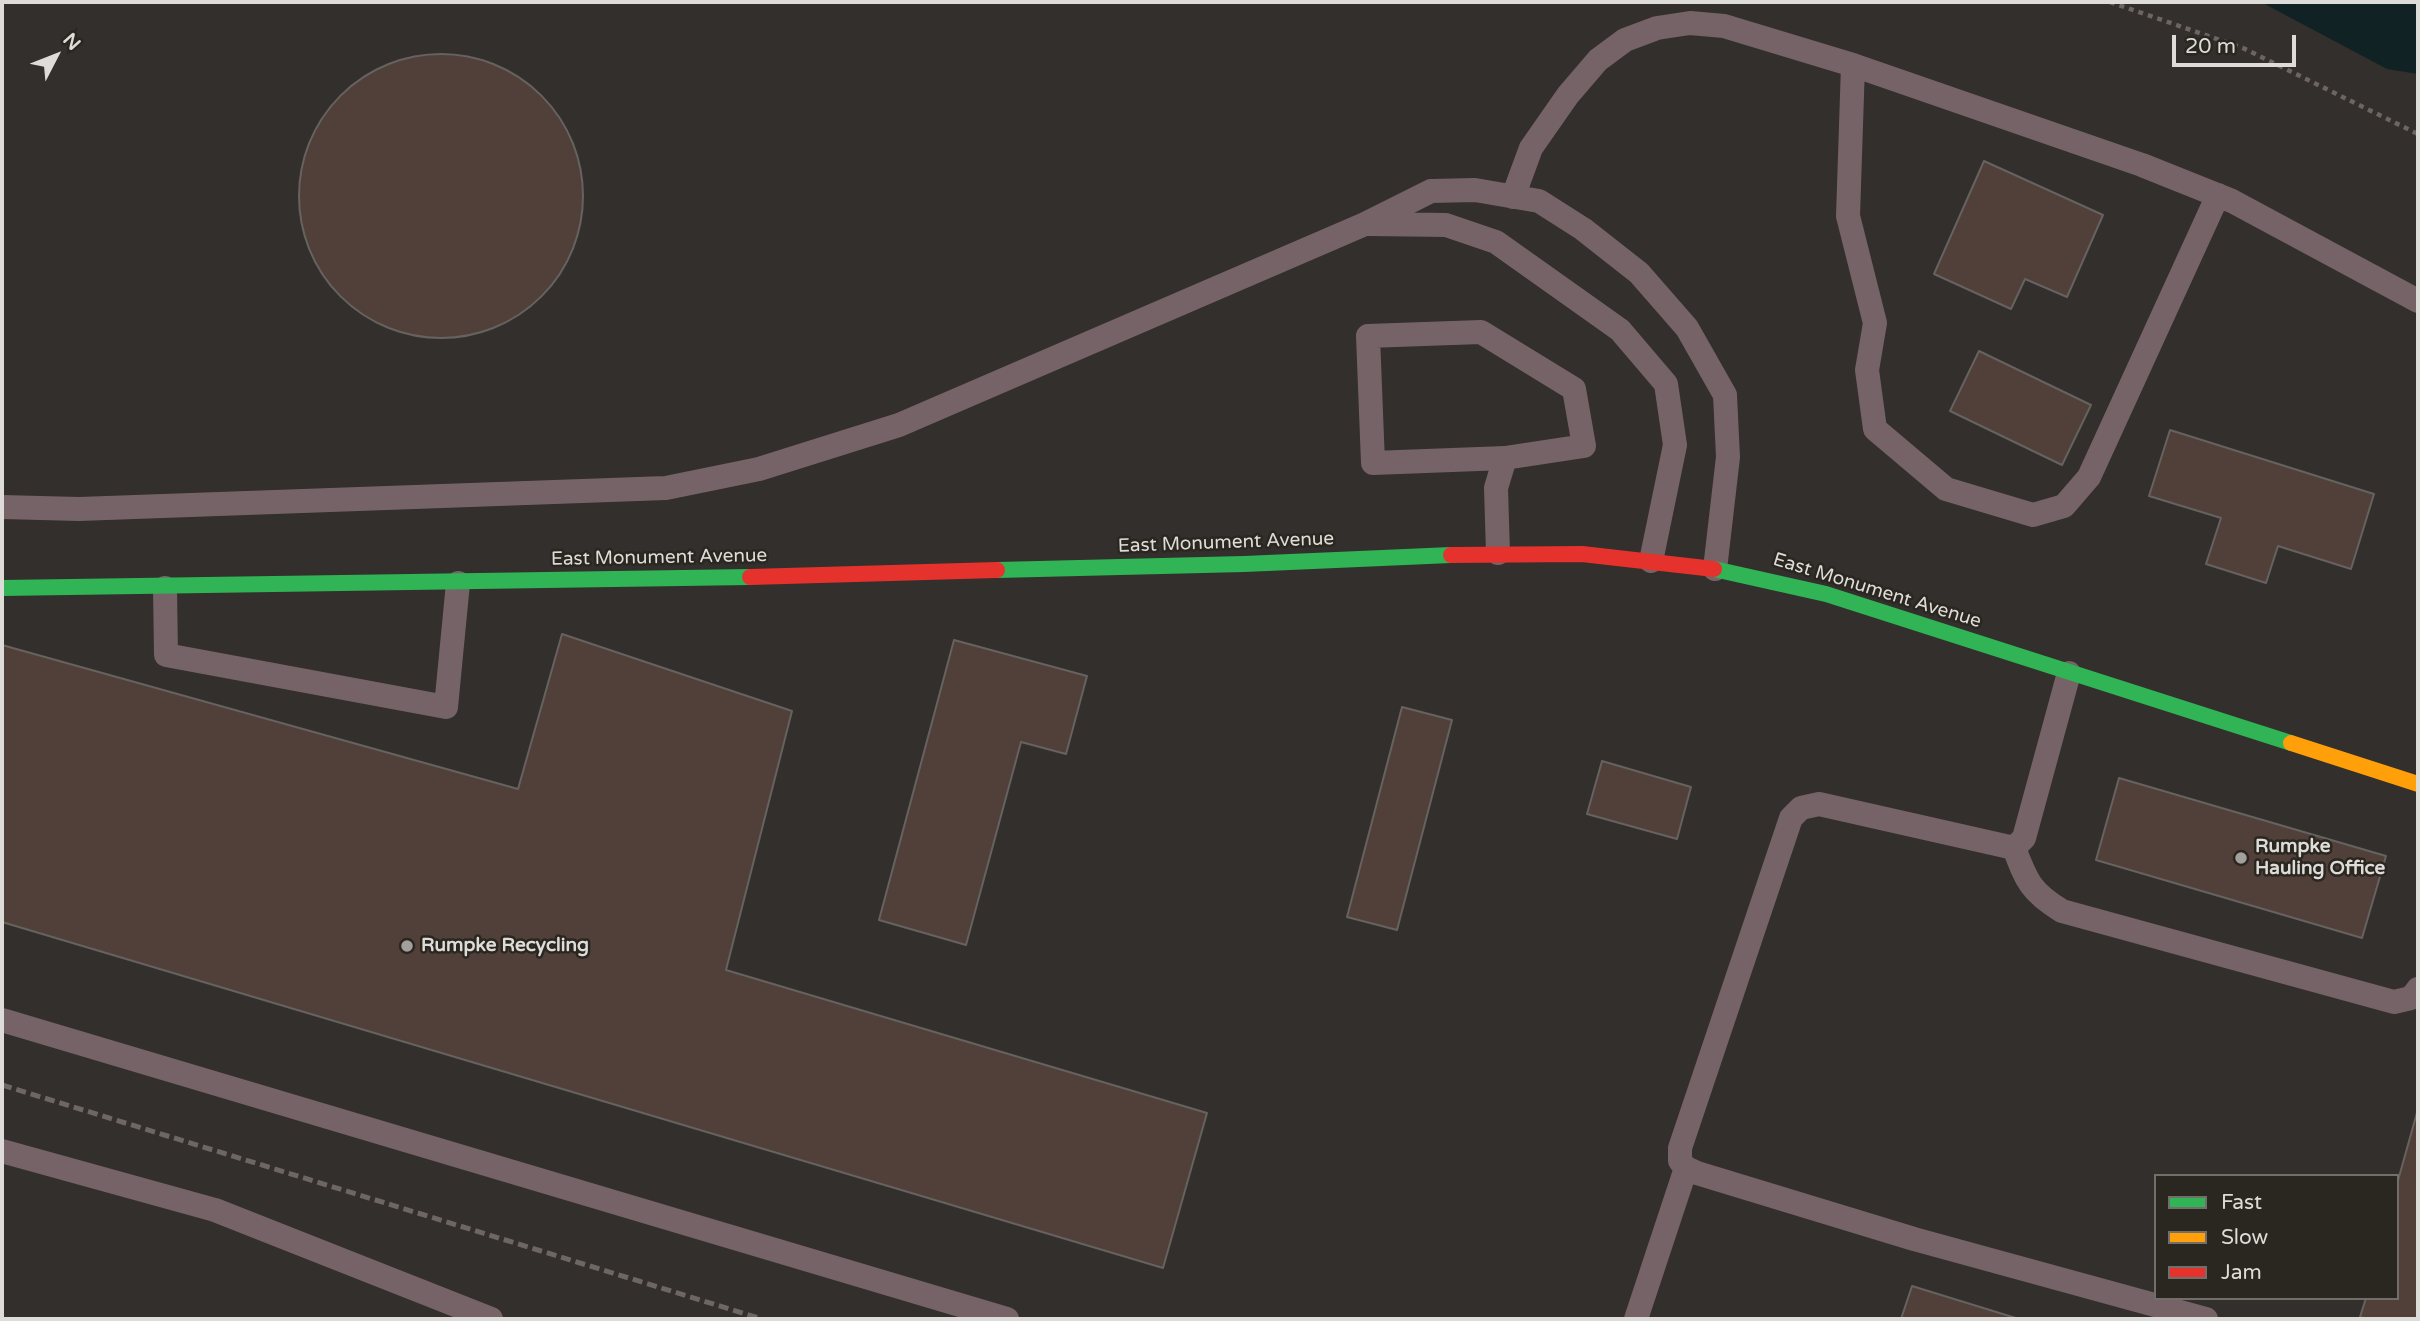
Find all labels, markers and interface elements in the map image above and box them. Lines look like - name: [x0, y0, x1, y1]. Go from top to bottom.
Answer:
- north arrow: [21, 21, 91, 91]
- scale bar: [2175, 21, 2299, 65]
- text: N: [58, 29, 85, 55]
- text: 20 m: [2185, 34, 2236, 59]
- street label: East Monument Avenue: [1117, 528, 1335, 558]
- street label: East Monument Avenue: [551, 545, 767, 571]
- street label: East Monument Avenue: [1770, 548, 1984, 634]
- place label: Rumpke Hauling Office: [2255, 836, 2385, 880]
- marker: Rumpke Hauling Office: [2233, 850, 2249, 866]
- place label: Rumpke Recycling: [421, 935, 589, 957]
- marker: Rumpke Recycling: [399, 938, 415, 954]
- legend: [2154, 1174, 2399, 1300]
- text: Fast: [2221, 1190, 2262, 1215]
- text: Slow: [2221, 1225, 2268, 1250]
- text: Jam: [2221, 1260, 2262, 1285]

